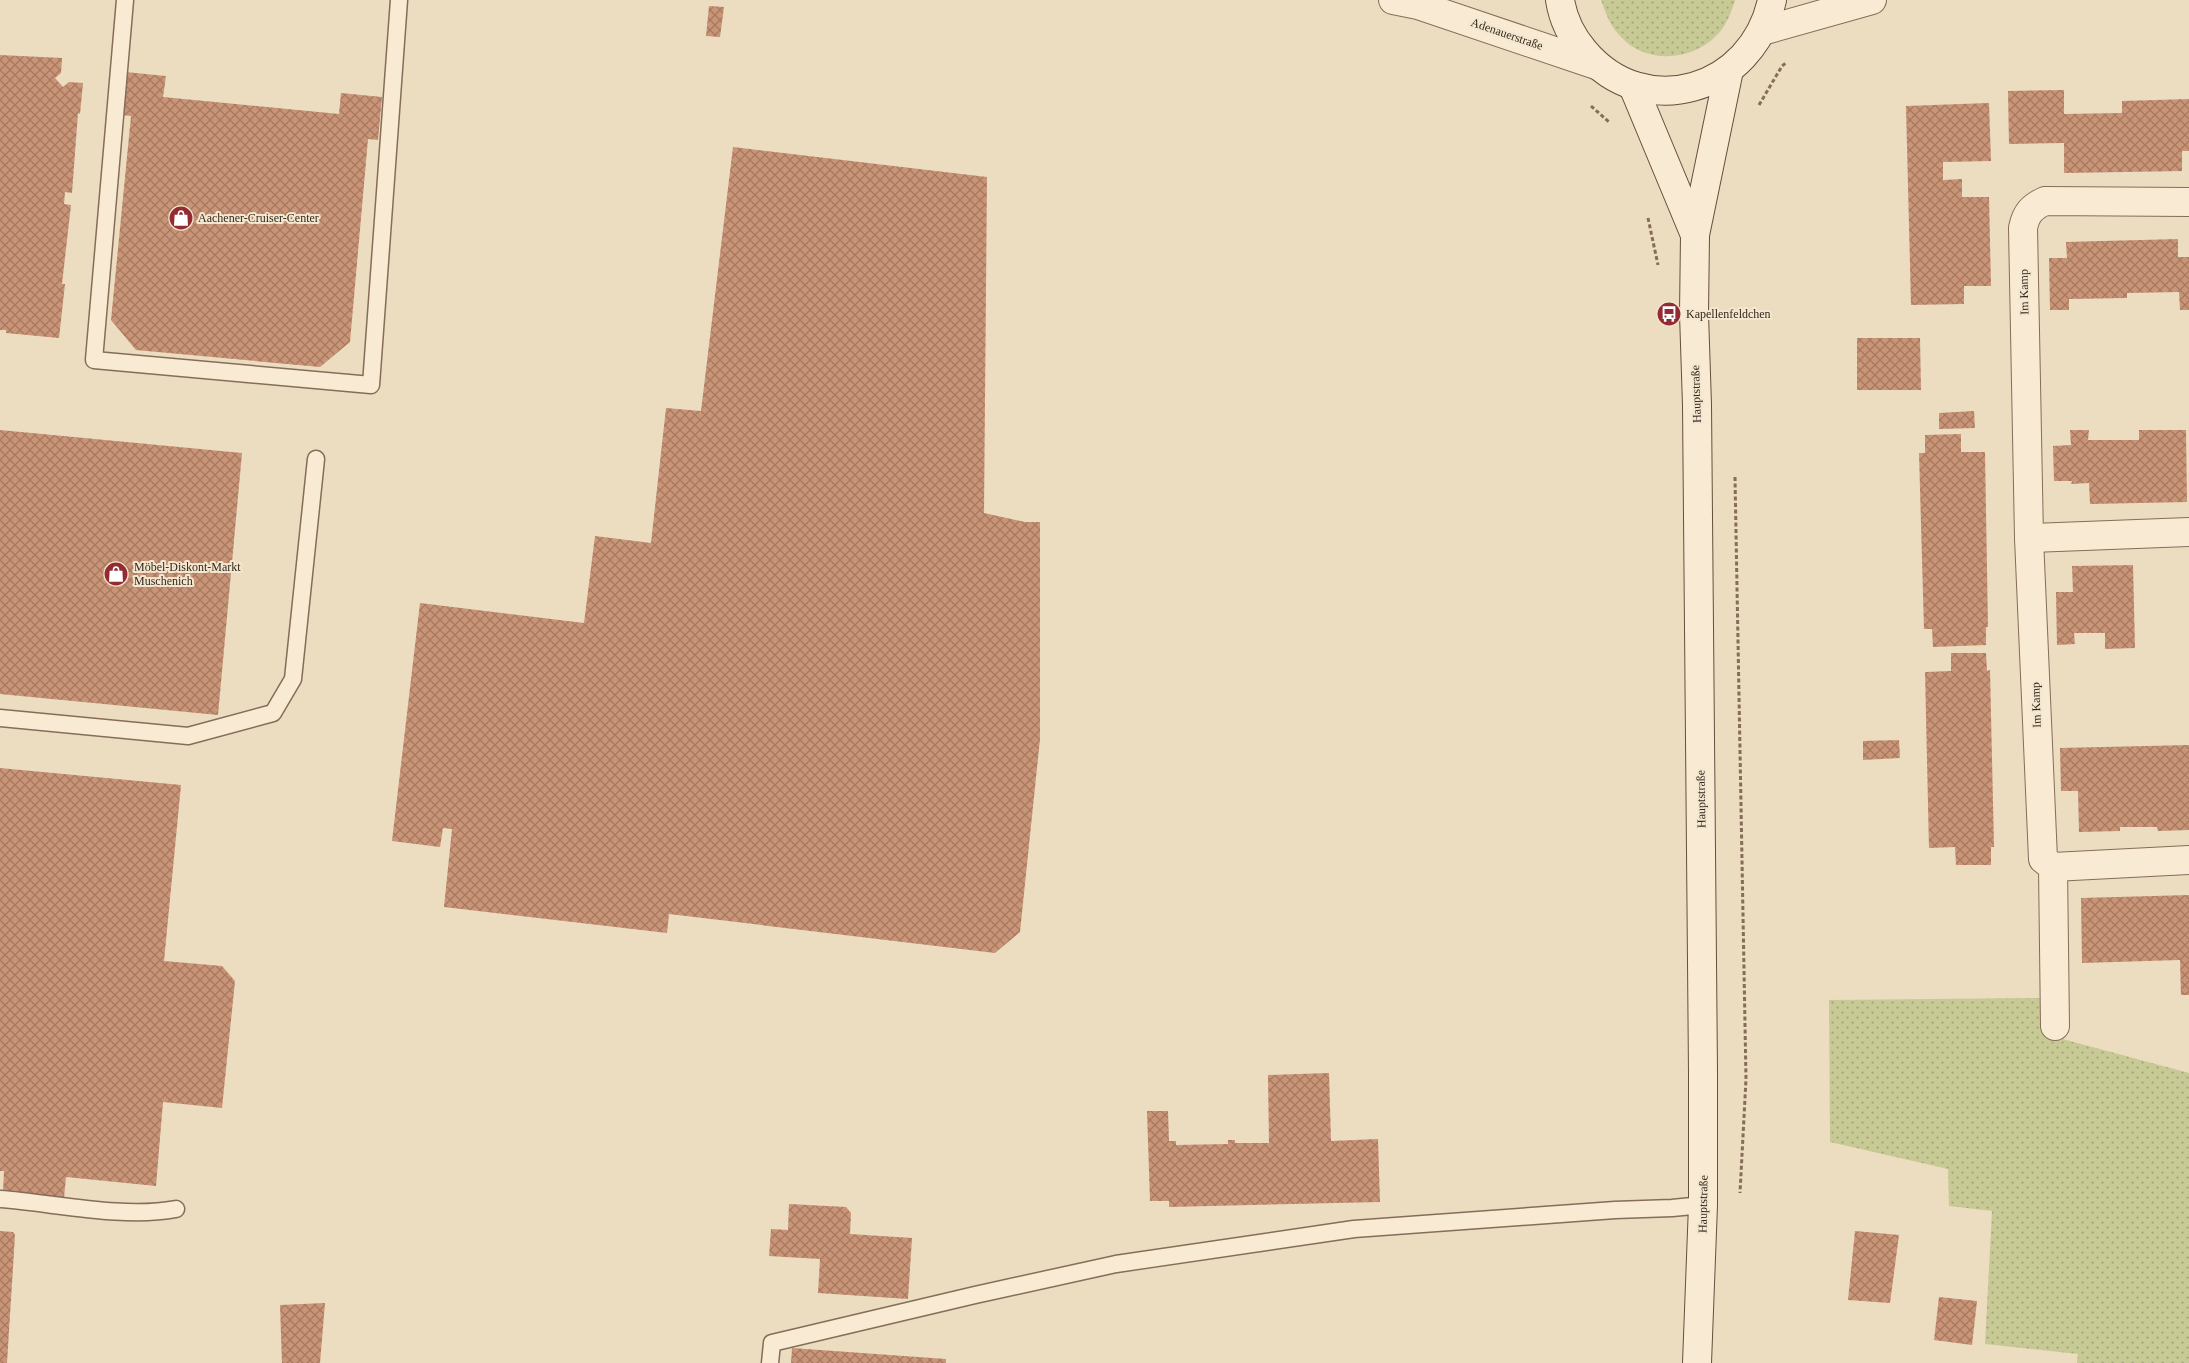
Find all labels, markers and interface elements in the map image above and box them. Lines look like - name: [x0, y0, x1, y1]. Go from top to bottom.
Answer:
- street label: Adenauerstraße: [1469, 15, 1545, 53]
- shop icon: Aachener-Cruiser-Center: [168, 205, 194, 231]
- place label: Aachener-Cruiser-Center: [198, 211, 319, 225]
- street label: Im Kamp: [2017, 269, 2031, 315]
- bus stop icon: Kapellenfeldchen: [1656, 301, 1682, 327]
- place label: Kapellenfeldchen: [1686, 307, 1771, 321]
- street label: Hauptstraße: [1688, 365, 1704, 423]
- place label: Möbel-Diskont-Markt Muschenich: [134, 560, 241, 588]
- shop icon: Möbel-Diskont-Markt Muschenich: [103, 561, 129, 587]
- street label: Im Kamp: [2028, 682, 2044, 728]
- street label: Hauptstraße: [1693, 770, 1709, 828]
- street label: Hauptstraße: [1695, 1175, 1711, 1233]

